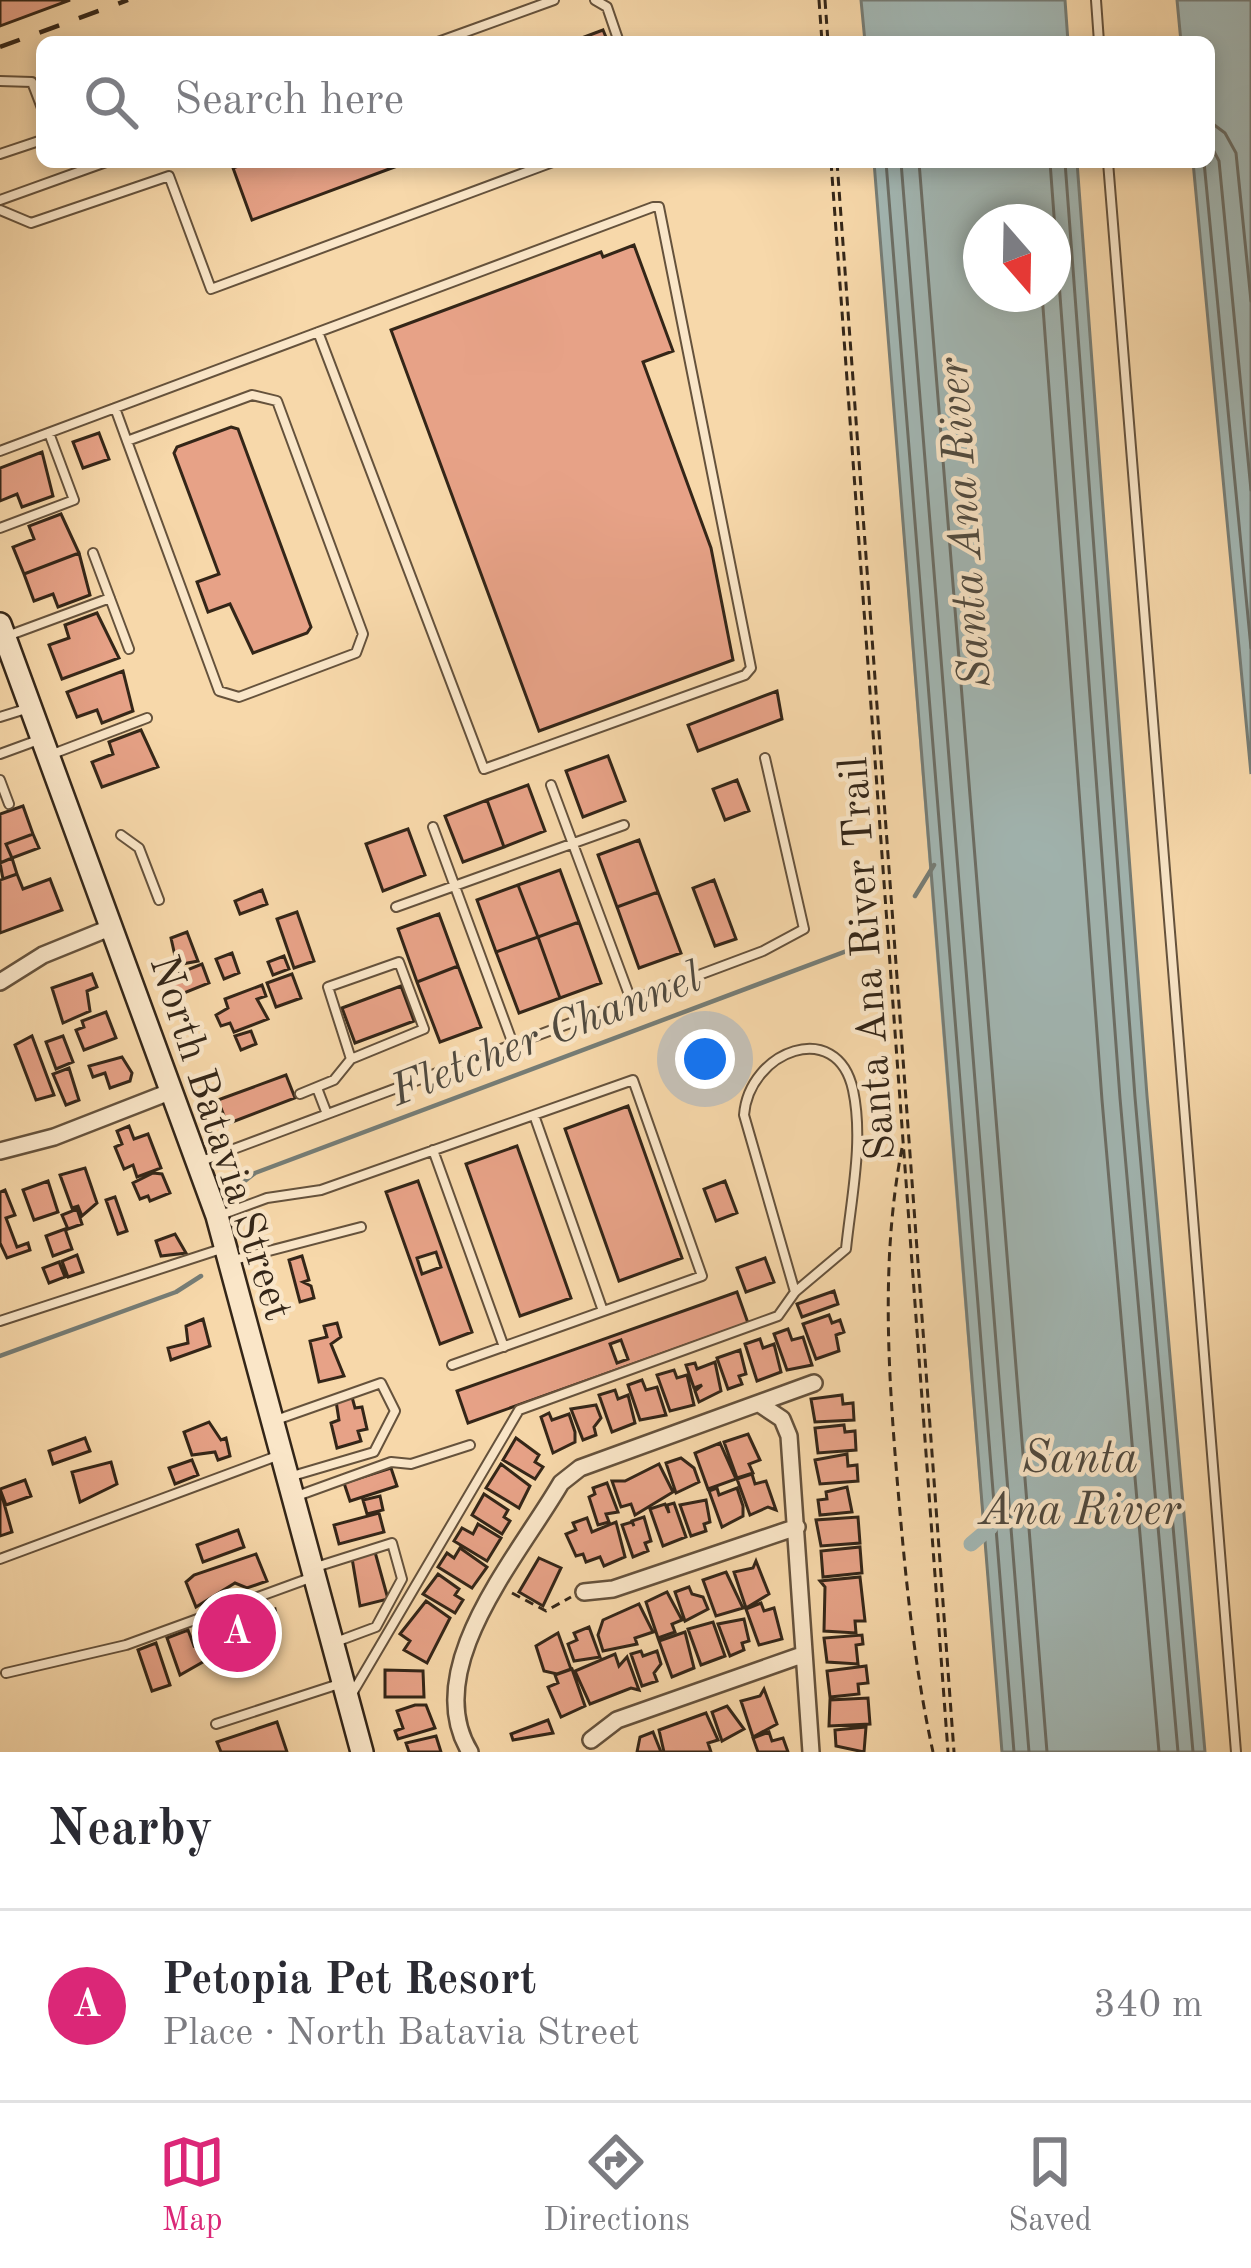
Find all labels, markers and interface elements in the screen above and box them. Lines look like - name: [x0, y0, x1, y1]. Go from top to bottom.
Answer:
- search box: [36, 36, 1215, 168]
- icon: search: [78, 69, 144, 135]
- text: Search here: [174, 79, 404, 124]
- north arrow: [963, 204, 1071, 312]
- water label: Santa Ana River: [931, 355, 1000, 689]
- street label: Santa Ana River Trail: [834, 755, 904, 1162]
- street label: North Batavia Street: [140, 951, 298, 1326]
- water label: Fletcher Channel: [384, 955, 708, 1117]
- your location: [675, 1029, 735, 1089]
- water label: Santa Ana River: [977, 1437, 1182, 1535]
- pin: A: [198, 1588, 276, 1678]
- text: Nearby: [48, 1805, 213, 1856]
- text: Petopia Pet Resort: [162, 1959, 536, 2004]
- text: A: [72, 1986, 102, 2025]
- text: 340 m: [1093, 1986, 1203, 2025]
- text: Place · North Batavia Street: [162, 2014, 640, 2053]
- tab: Map: [159, 2129, 225, 2242]
- tab: Directions: [543, 2129, 690, 2242]
- tab: Saved: [1008, 2129, 1092, 2242]

